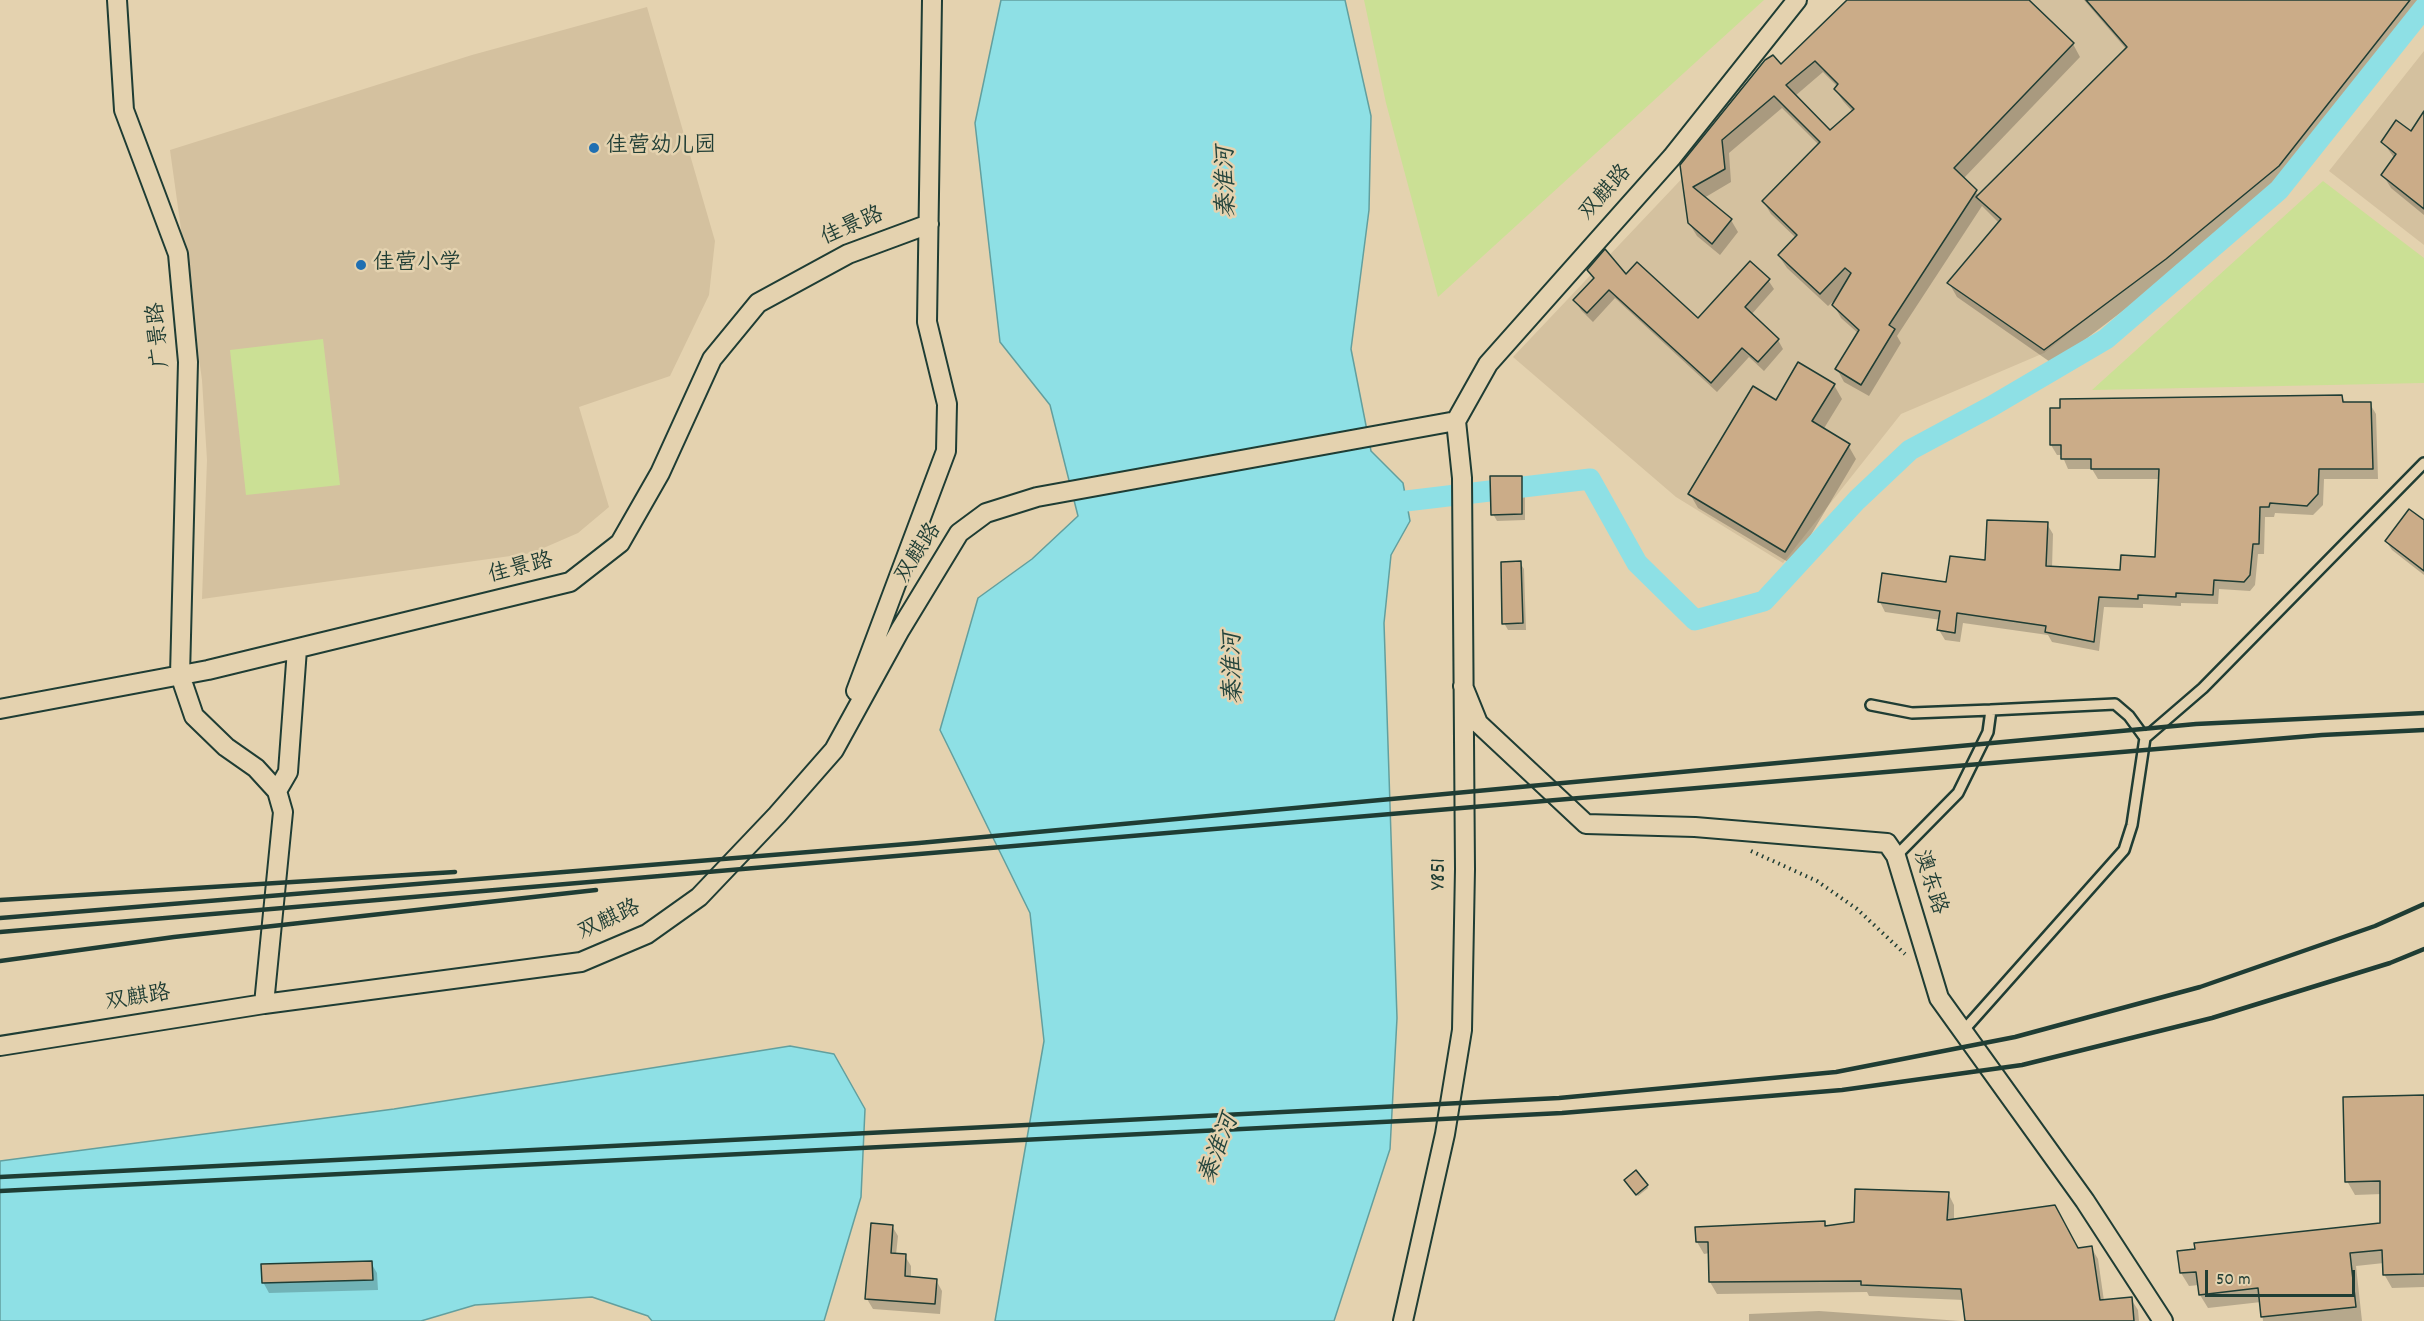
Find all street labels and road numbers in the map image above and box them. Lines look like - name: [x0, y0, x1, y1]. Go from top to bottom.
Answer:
- street label: 双麒路: [1575, 161, 1639, 227]
- street label: 佳景路: [817, 203, 889, 253]
- street label: 广景路: [145, 301, 177, 369]
- street label: 双麒路: [891, 519, 949, 589]
- street label: 佳景路: [486, 549, 556, 591]
- street label: 澳东路: [1905, 848, 1951, 918]
- street label: Y851: [1428, 858, 1454, 890]
- street label: 双麒路: [575, 896, 645, 948]
- street label: 双麒路: [103, 982, 173, 1018]

